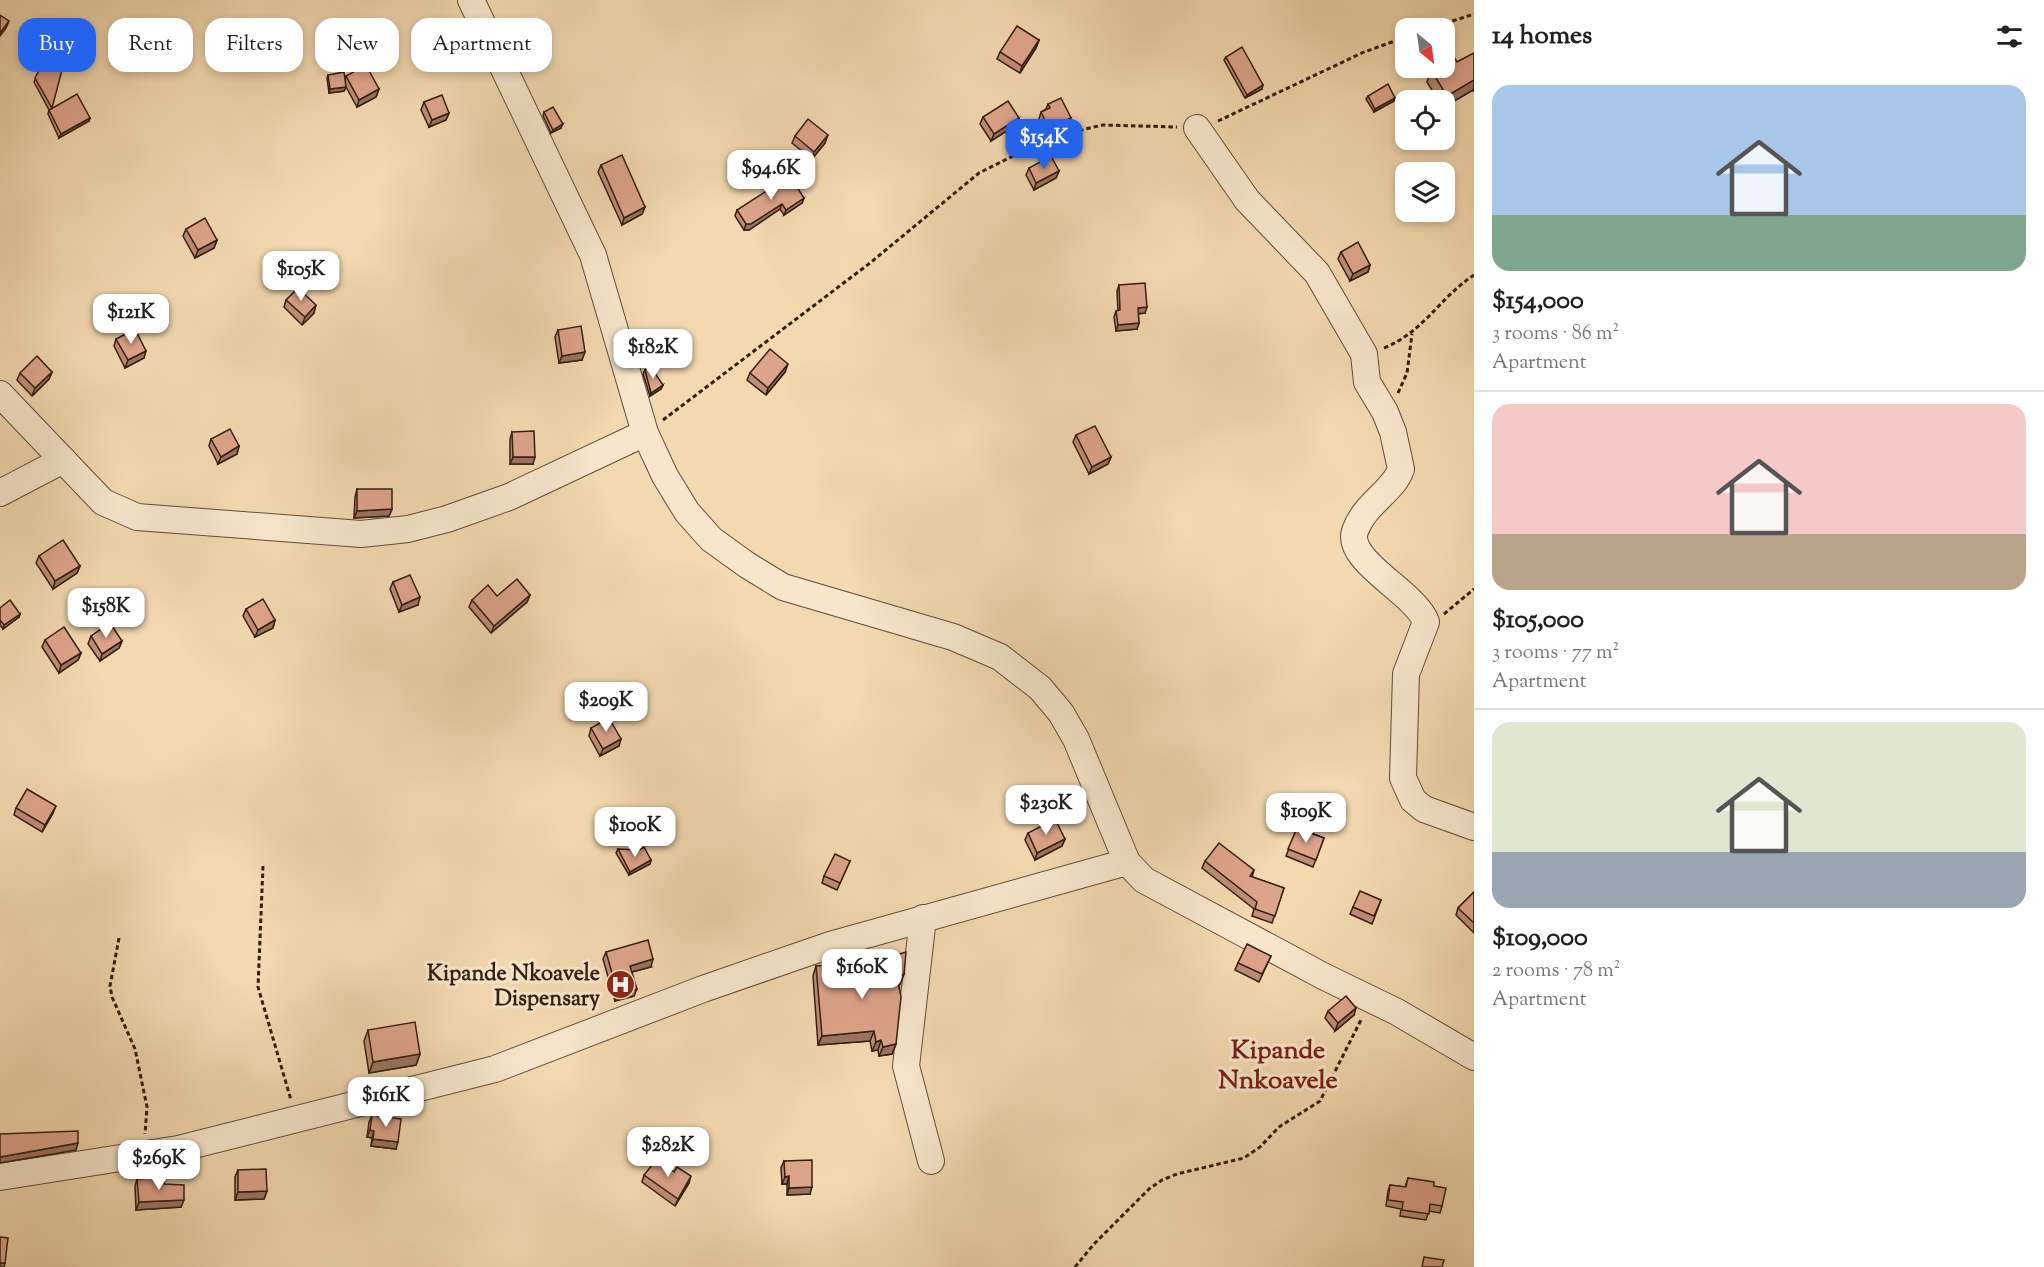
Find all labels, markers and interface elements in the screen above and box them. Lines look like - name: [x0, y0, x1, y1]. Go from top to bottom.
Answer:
- chip: Buy: [18, 18, 96, 72]
- chip: Rent: [108, 18, 193, 72]
- chip: Filters: [205, 18, 303, 72]
- chip: New: [315, 18, 399, 72]
- chip: Apartment: [411, 18, 552, 72]
- north arrow: [1395, 18, 1455, 78]
- map controls: [1395, 18, 1455, 222]
- text: 14 homes: [1492, 18, 1592, 55]
- icon: filters: [1993, 20, 2026, 53]
- button: locate: [1395, 90, 1455, 150]
- pin: $154K: [1002, 119, 1086, 170]
- text: $154K: [1020, 124, 1068, 153]
- icon: home: [1705, 124, 1813, 232]
- pin: $94.6K: [722, 150, 820, 201]
- text: $94.6K: [741, 155, 801, 184]
- button: layers: [1395, 162, 1455, 222]
- pin: $105K: [259, 251, 343, 302]
- text: $105K: [276, 256, 326, 285]
- text: $154,000: [1492, 283, 1584, 320]
- pin: $121K: [89, 294, 173, 345]
- text: $121K: [107, 299, 155, 328]
- text: 3 rooms · 86 m²: [1492, 320, 1619, 349]
- pin: $182K: [611, 329, 695, 380]
- text: $182K: [627, 334, 679, 363]
- text: Apartment: [1492, 349, 1587, 378]
- icon: home: [1705, 443, 1813, 551]
- pin: $158K: [64, 588, 148, 639]
- text: $158K: [82, 593, 130, 622]
- text: $105,000: [1492, 602, 1584, 639]
- text: 3 rooms · 77 m²: [1492, 639, 1619, 668]
- text: Apartment: [1492, 668, 1587, 697]
- pin: $209K: [564, 682, 648, 733]
- text: $209K: [579, 687, 633, 716]
- icon: home: [1705, 761, 1813, 869]
- pin: $230K: [1004, 785, 1088, 836]
- text: $230K: [1020, 790, 1072, 819]
- pin: $109K: [1264, 793, 1348, 844]
- text: $109K: [1280, 798, 1332, 827]
- pin: $100K: [593, 807, 677, 858]
- text: $100K: [609, 812, 661, 841]
- text: $109,000: [1492, 920, 1588, 957]
- pin: $160K: [820, 949, 904, 1000]
- text: $160K: [836, 954, 888, 983]
- text: 2 rooms · 78 m²: [1492, 957, 1621, 986]
- place label: Kipande Nkoavele Dispensary: [427, 959, 600, 1016]
- hospital icon: Kipande Nkoavele Dispensary: [605, 969, 637, 1001]
- text: Apartment: [1492, 986, 1587, 1015]
- district label: Kipande Nnkoavele: [1218, 1033, 1338, 1100]
- pin: $161K: [344, 1077, 428, 1128]
- text: $161K: [362, 1082, 410, 1111]
- pin: $282K: [626, 1127, 710, 1178]
- text: $282K: [641, 1132, 695, 1161]
- pin: $269K: [117, 1140, 201, 1191]
- text: $269K: [132, 1145, 186, 1174]

